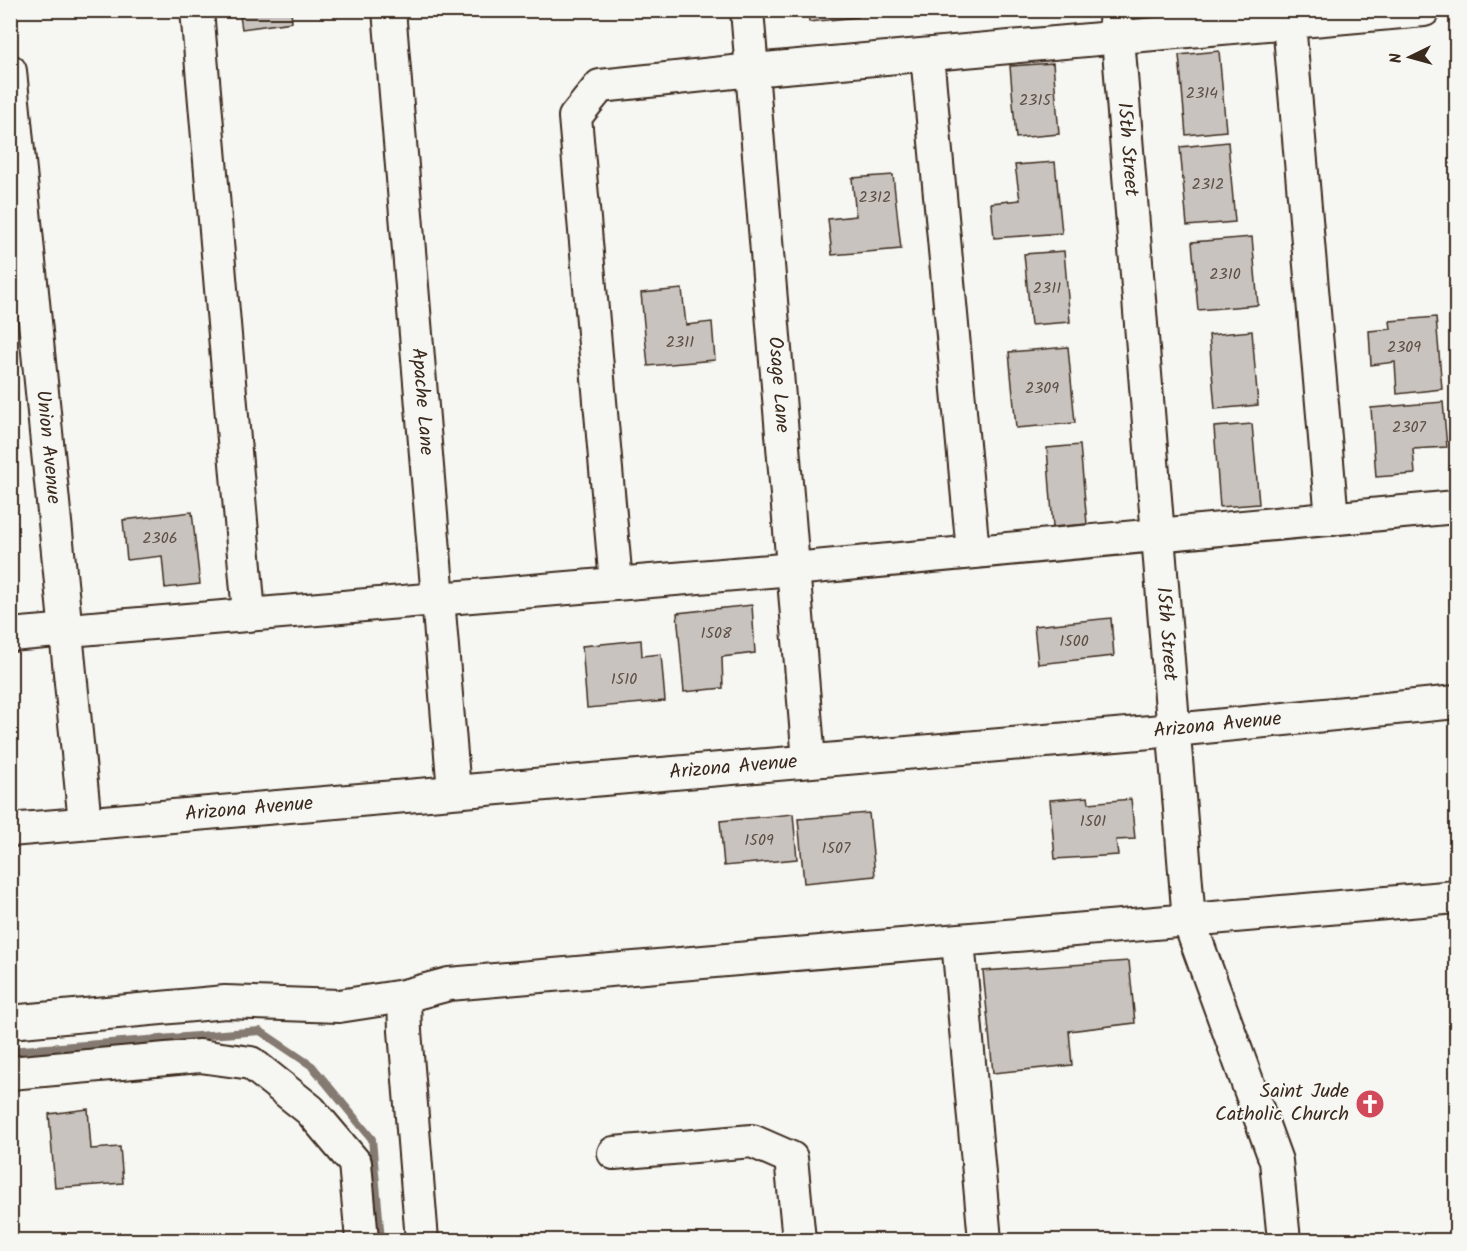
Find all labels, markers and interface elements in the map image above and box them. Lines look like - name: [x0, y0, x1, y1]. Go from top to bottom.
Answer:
- north arrow: [1380, 27, 1440, 87]
- text: N: [1384, 52, 1409, 64]
- house number: 2314: [1186, 81, 1218, 106]
- house number: 2315: [1019, 88, 1052, 113]
- street label: 15th Street: [1107, 101, 1147, 198]
- house number: 2312: [1192, 172, 1224, 197]
- house number: 2312: [859, 185, 891, 210]
- house number: 2310: [1209, 262, 1241, 287]
- house number: 2311: [1033, 276, 1061, 301]
- house number: 2311: [666, 330, 694, 355]
- street label: Osage Lane: [758, 335, 798, 434]
- house number: 2309: [1387, 335, 1421, 360]
- street label: Apache Lane: [401, 347, 442, 457]
- house number: 2309: [1025, 376, 1059, 401]
- street label: Union Avenue: [26, 389, 69, 505]
- house number: 2307: [1392, 415, 1427, 440]
- house number: 2306: [142, 526, 178, 551]
- street label: 15th Street: [1146, 586, 1186, 682]
- house number: 1508: [700, 621, 732, 646]
- house number: 1500: [1059, 629, 1089, 654]
- house number: 1510: [611, 667, 637, 692]
- street label: Arizona Avenue: [1152, 703, 1283, 748]
- street label: Arizona Avenue: [668, 746, 799, 789]
- street label: Arizona Avenue: [184, 788, 314, 831]
- house number: 1501: [1080, 809, 1106, 834]
- house number: 1509: [744, 828, 774, 853]
- house number: 1507: [822, 836, 851, 861]
- place label: Saint Jude Catholic Church: [1215, 1076, 1349, 1131]
- church icon: Saint Jude Catholic Church: [1354, 1088, 1386, 1120]

